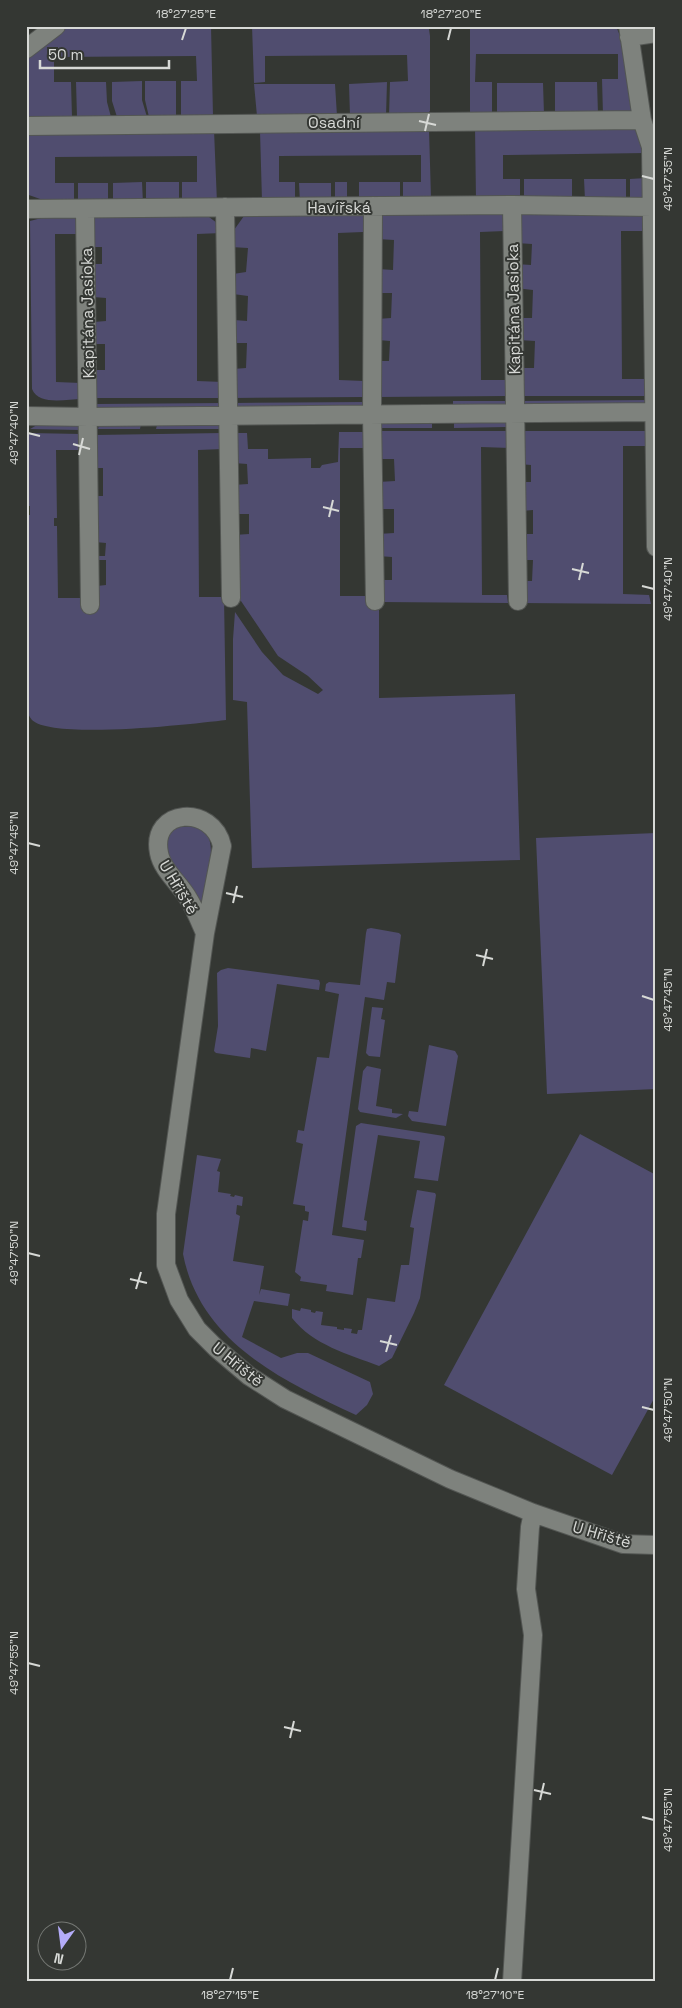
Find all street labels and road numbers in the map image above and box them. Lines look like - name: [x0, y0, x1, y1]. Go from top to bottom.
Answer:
- street label: Osadní: [308, 112, 360, 133]
- street label: Havířská: [307, 197, 371, 218]
- street label: Kapitána Jasioka: [502, 243, 525, 375]
- street label: Kapitána Jasioka: [76, 247, 99, 379]
- street label: U Hřiště: [154, 856, 203, 918]
- street label: U Hřiště: [208, 1337, 268, 1391]
- street label: U Hřiště: [570, 1516, 634, 1553]

